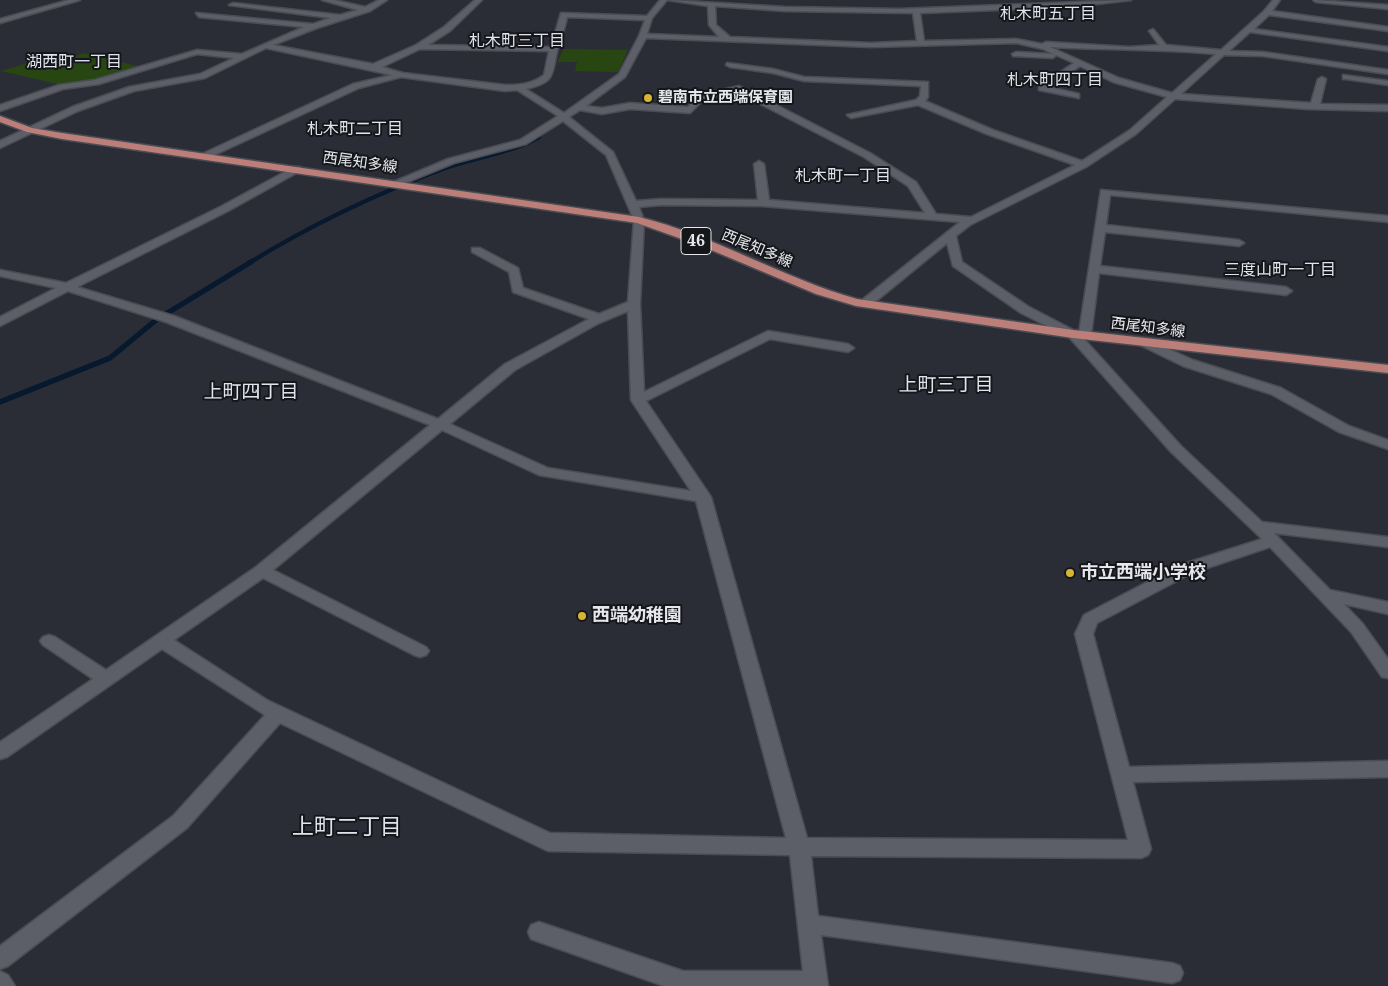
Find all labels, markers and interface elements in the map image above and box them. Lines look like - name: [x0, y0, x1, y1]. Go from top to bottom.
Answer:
- district label: 札木町五丁目: [1000, 4, 1096, 24]
- district label: 札木町三丁目: [469, 31, 565, 51]
- district label: 湖西町一丁目: [26, 52, 122, 72]
- district label: 札木町四丁目: [1007, 70, 1103, 90]
- place label: 碧南市立西端保育園: [658, 89, 793, 107]
- marker: 碧南市立西端保育園: [642, 92, 654, 104]
- district label: 札木町二丁目: [307, 119, 403, 139]
- street label: 西尾知多線: [322, 149, 398, 177]
- district label: 札木町一丁目: [795, 166, 891, 186]
- street label: 西尾知多線: [719, 226, 795, 272]
- road number: 46: [681, 228, 711, 255]
- district label: 三度山町一丁目: [1224, 260, 1336, 280]
- street label: 西尾知多線: [1110, 314, 1186, 342]
- district label: 上町三丁目: [899, 375, 993, 397]
- district label: 上町四丁目: [204, 382, 298, 404]
- place label: 市立西端小学校: [1080, 562, 1206, 584]
- marker: 市立西端小学校: [1064, 567, 1076, 579]
- place label: 西端幼稚園: [592, 605, 682, 627]
- marker: 西端幼稚園: [576, 610, 588, 622]
- district label: 上町二丁目: [292, 815, 402, 841]

